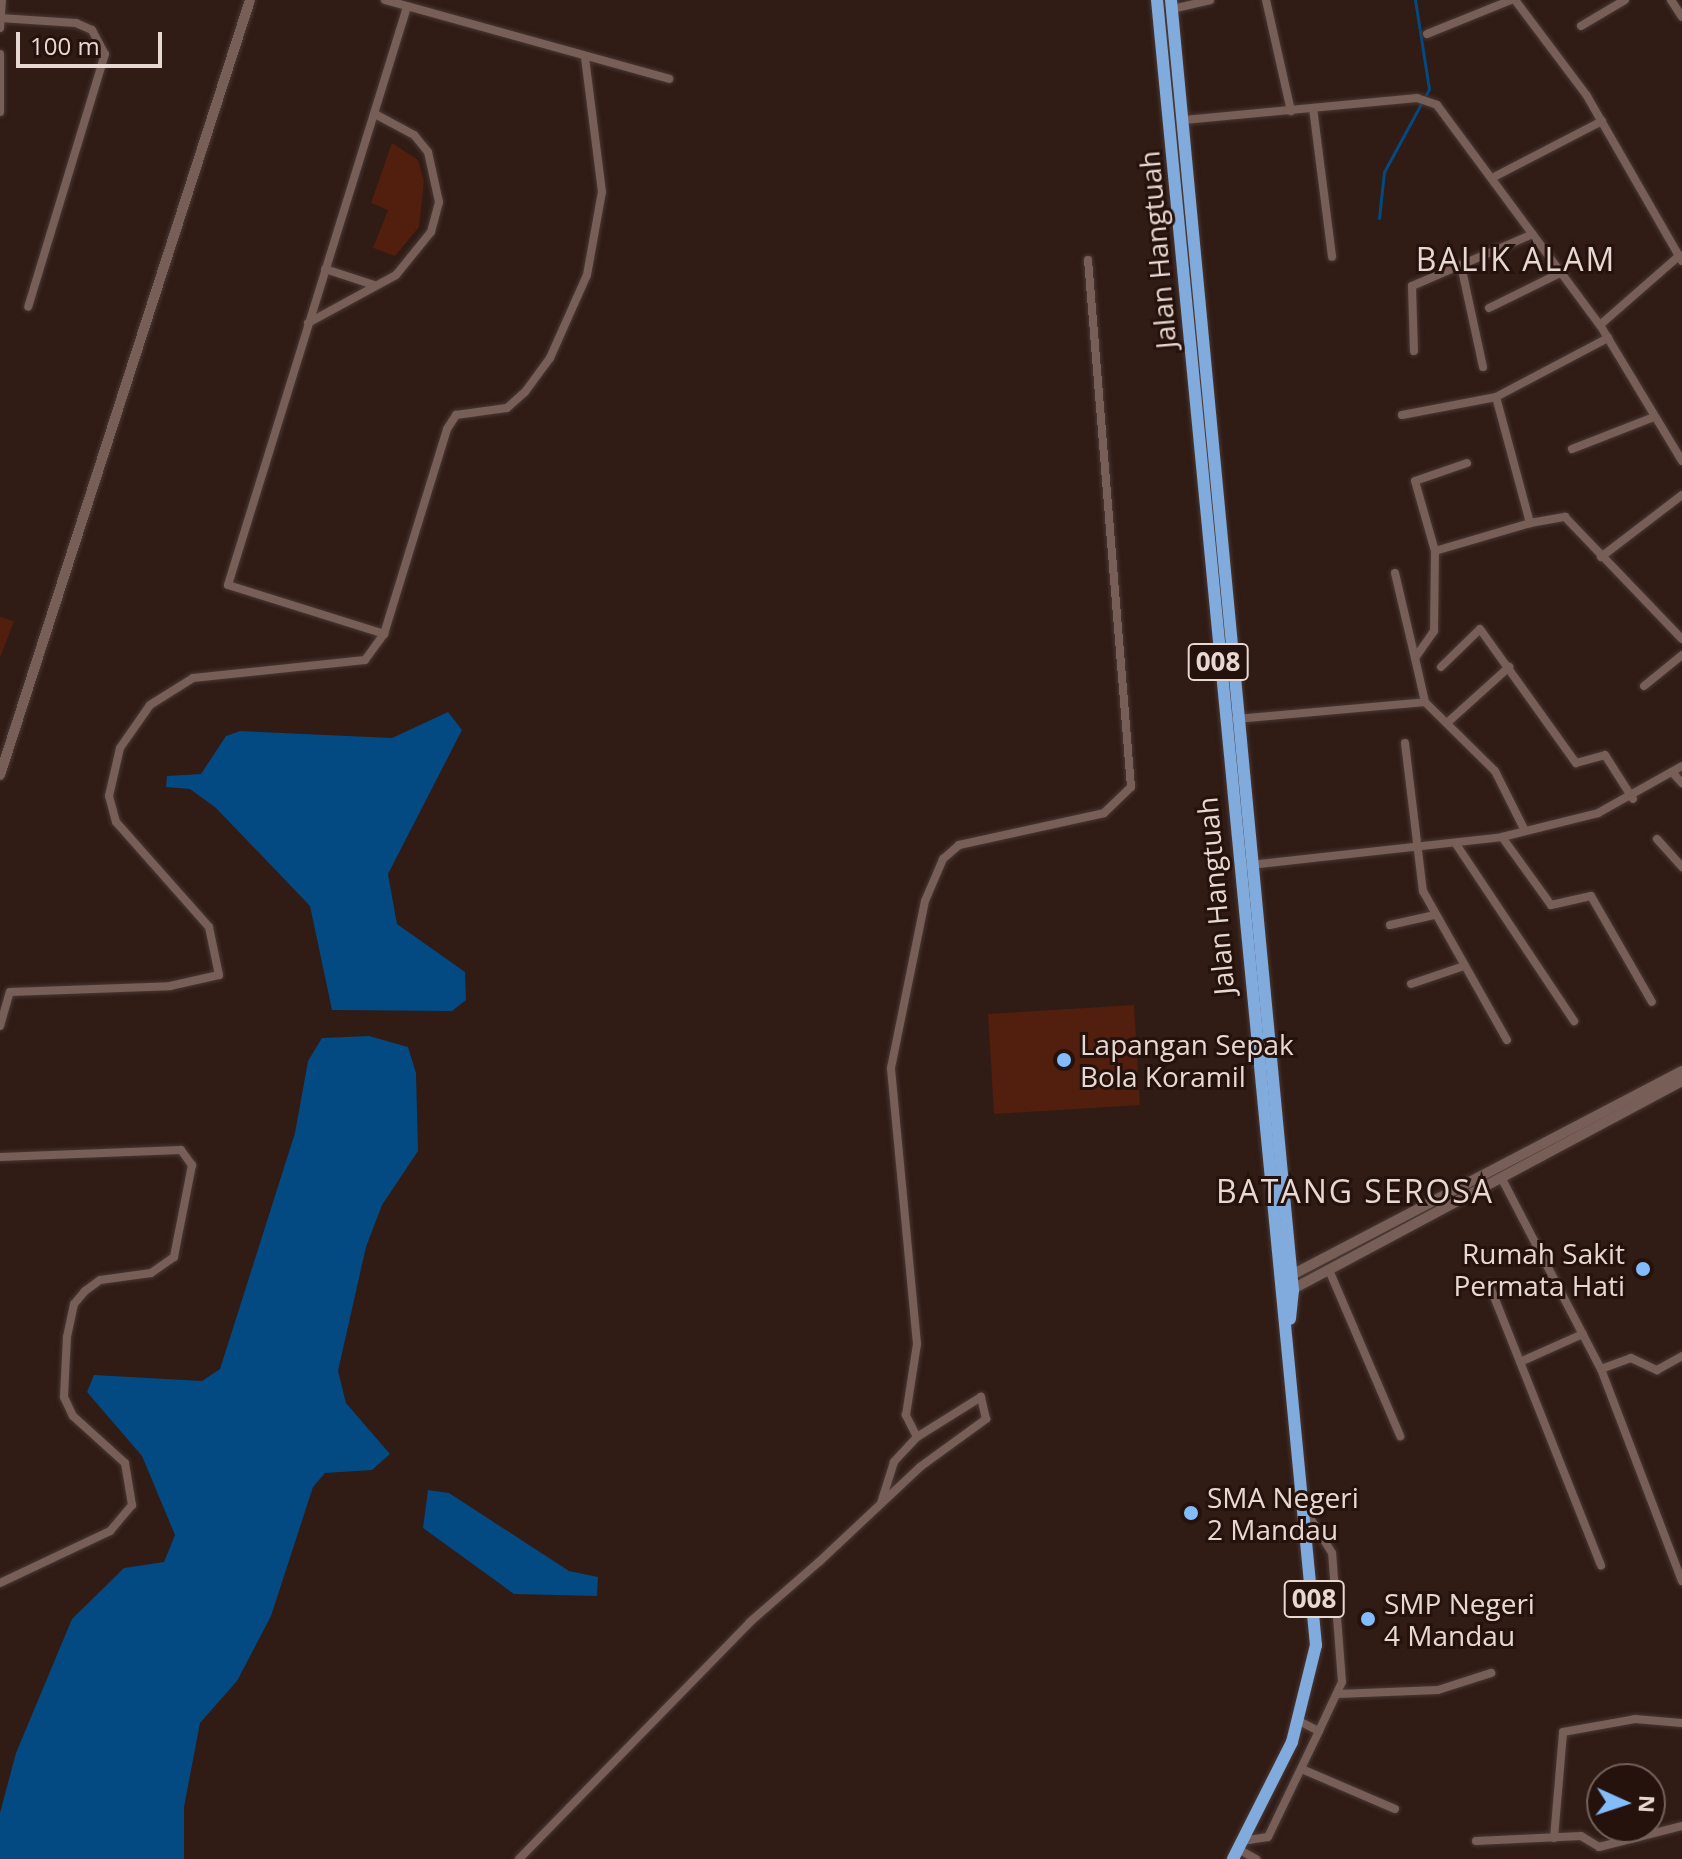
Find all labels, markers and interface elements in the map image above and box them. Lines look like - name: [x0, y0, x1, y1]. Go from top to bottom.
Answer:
- scale bar: [20, 16, 166, 66]
- text: 100 m: [30, 29, 100, 62]
- street label: Jalan Hangtuah: [1132, 150, 1182, 350]
- district label: BALIK ALAM: [1416, 240, 1616, 278]
- road number: 008: [1186, 640, 1250, 684]
- street label: Jalan Hangtuah: [1190, 796, 1240, 996]
- place label: Lapangan Sepak Bola Koramil: [1080, 1027, 1294, 1093]
- marker: Lapangan Sepak Bola Koramil: [1055, 1051, 1073, 1069]
- district label: BATANG SEROSA: [1216, 1172, 1494, 1210]
- place label: Rumah Sakit Permata Hati: [1453, 1236, 1625, 1302]
- marker: Rumah Sakit Permata Hati: [1632, 1258, 1654, 1280]
- place label: SMA Negeri 2 Mandau: [1207, 1480, 1359, 1546]
- marker: SMA Negeri 2 Mandau: [1182, 1504, 1200, 1522]
- road number: 008: [1282, 1577, 1346, 1621]
- place label: SMP Negeri 4 Mandau: [1384, 1586, 1535, 1652]
- marker: SMP Negeri 4 Mandau: [1359, 1610, 1377, 1628]
- north arrow: [1586, 1763, 1666, 1843]
- text: N: [1633, 1794, 1663, 1814]

